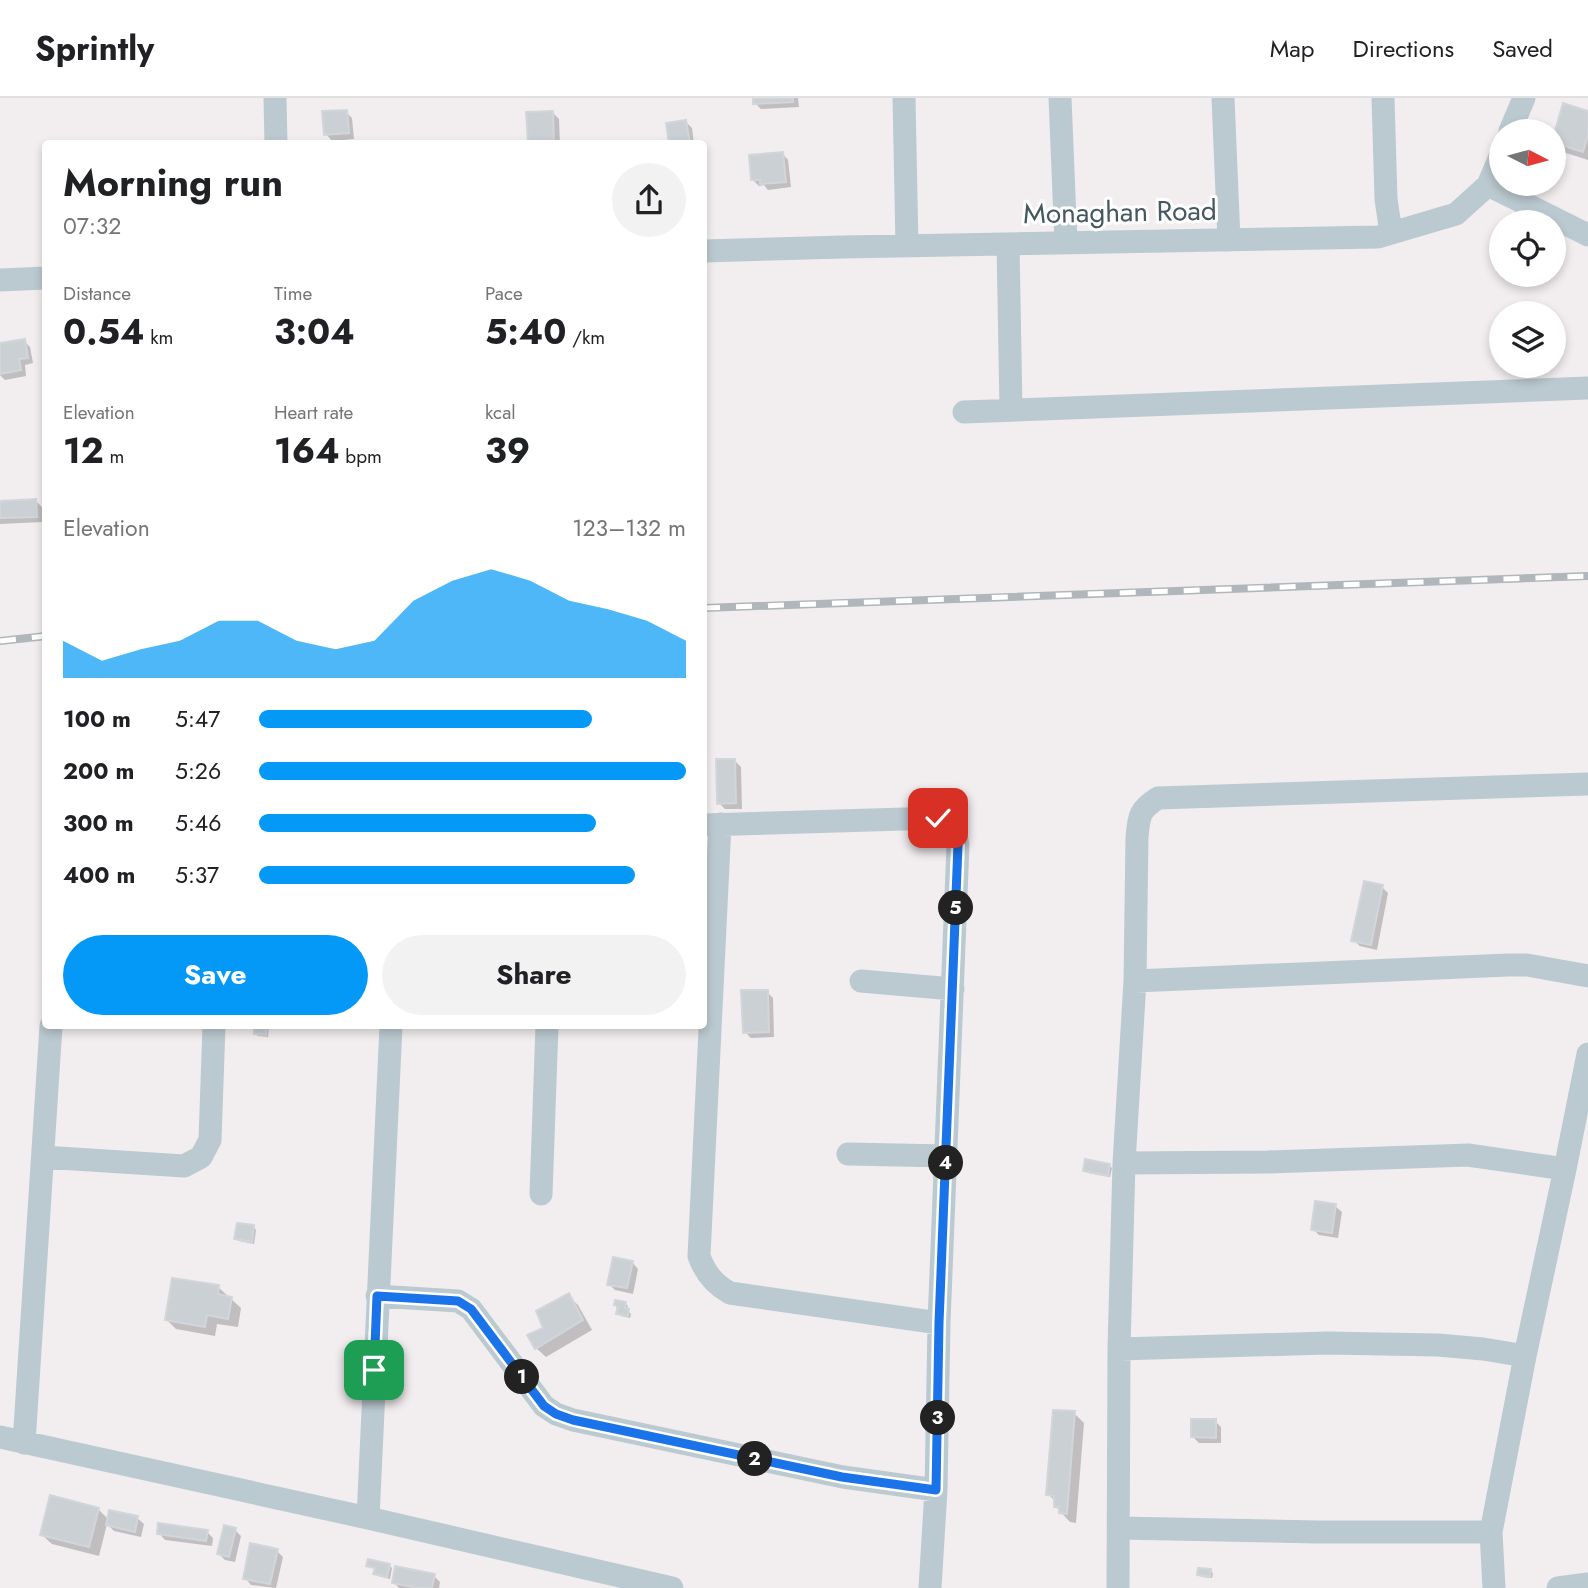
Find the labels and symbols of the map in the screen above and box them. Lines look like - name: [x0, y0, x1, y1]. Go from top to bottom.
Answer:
- north arrow: [1489, 119, 1566, 196]
- street label: Monaghan Road: [1023, 190, 1217, 234]
- pin: [908, 788, 968, 848]
- pin: 5: [939, 890, 974, 926]
- pin: 4: [928, 1146, 964, 1180]
- pin: [344, 1340, 404, 1400]
- pin: 1: [504, 1360, 540, 1394]
- pin: 3: [920, 1400, 956, 1436]
- pin: 2: [738, 1442, 772, 1476]

